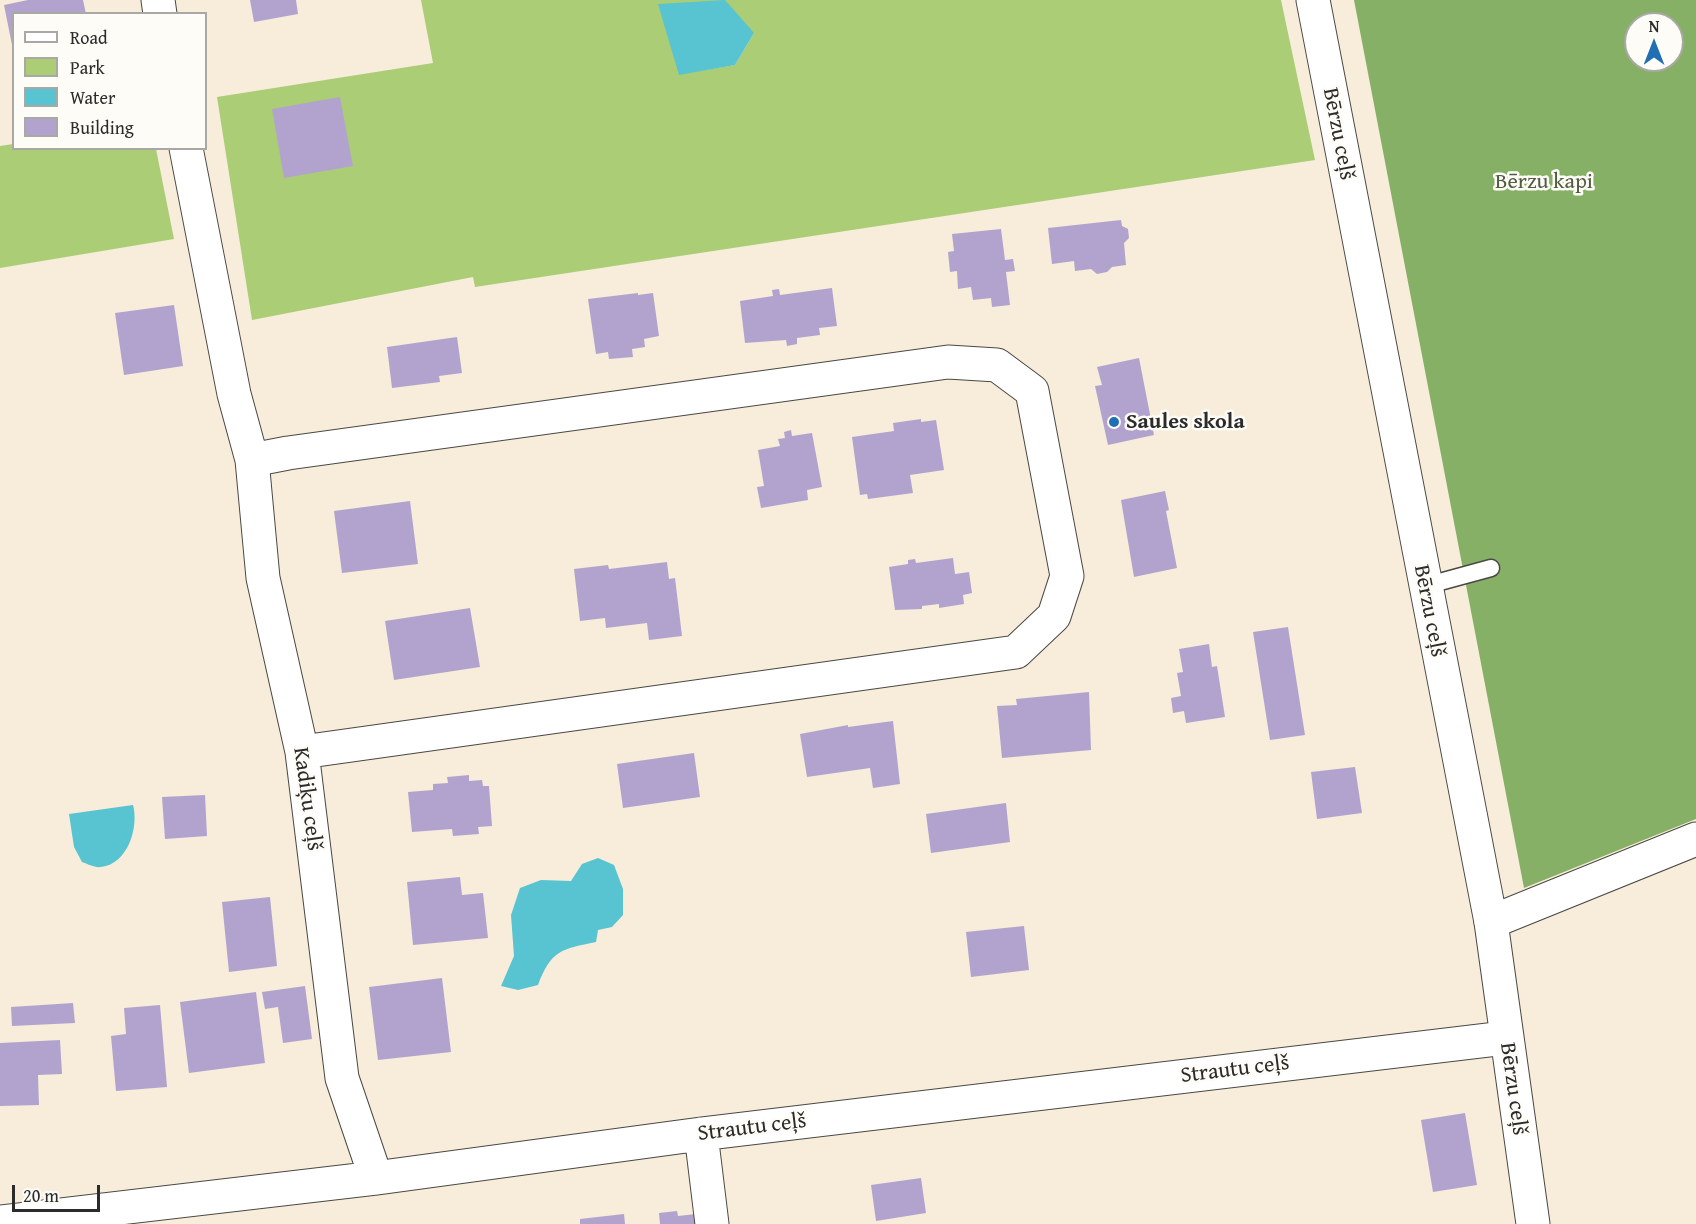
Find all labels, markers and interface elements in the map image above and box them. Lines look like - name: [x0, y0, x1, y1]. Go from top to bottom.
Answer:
- legend: [12, 12, 207, 150]
- north arrow: [1624, 12, 1684, 72]
- text: N: [1649, 14, 1659, 38]
- text: Road: [70, 24, 108, 51]
- text: Park: [70, 54, 105, 81]
- text: Water: [70, 84, 115, 111]
- street label: Bērzu ceļš: [1316, 86, 1360, 182]
- text: Building: [70, 114, 134, 141]
- park label: Bērzu kapi: [1495, 169, 1593, 195]
- place label: Saules skola: [1126, 409, 1245, 435]
- marker: Saules skola: [1107, 415, 1121, 429]
- street label: Bērzu ceļš: [1407, 563, 1451, 659]
- street label: Kadiķu ceļš: [287, 746, 327, 852]
- street label: Bērzu ceļš: [1493, 1041, 1533, 1137]
- street label: Strautu ceļš: [1179, 1050, 1291, 1090]
- street label: Strautu ceļš: [696, 1108, 808, 1148]
- scale bar: [15, 1173, 104, 1211]
- text: 20 m: [23, 1182, 59, 1209]

